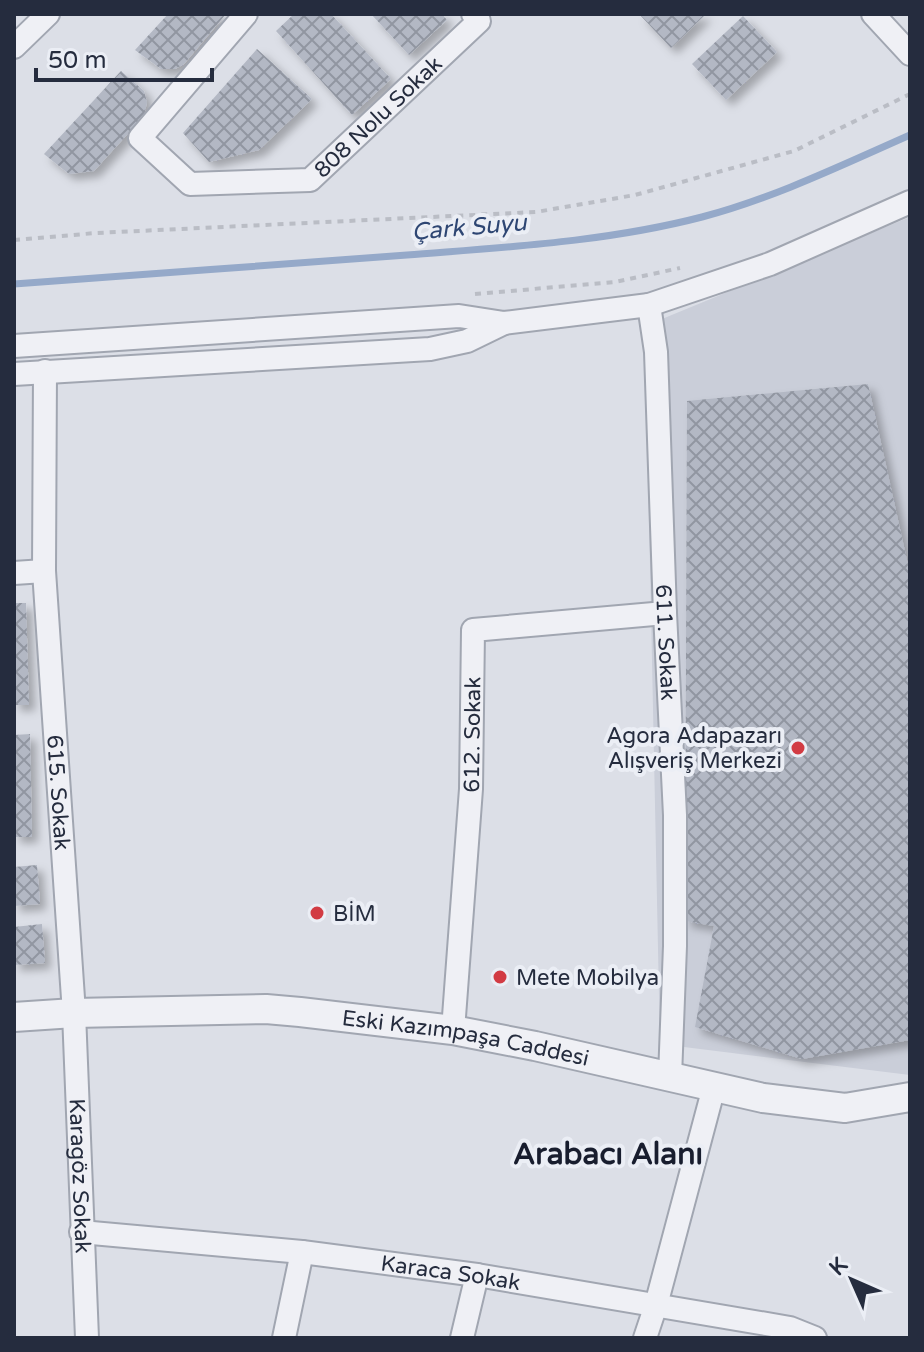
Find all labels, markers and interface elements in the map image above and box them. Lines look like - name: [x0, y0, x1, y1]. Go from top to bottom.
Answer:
- scale bar: [36, 32, 212, 82]
- text: 50 m: [48, 46, 106, 75]
- street label: 808 Nolu Sokak: [309, 51, 448, 183]
- water label: Çark Suyu: [410, 208, 529, 247]
- street label: 611. Sokak: [650, 584, 681, 701]
- street label: 612. Sokak: [459, 676, 486, 793]
- place label: Agora Adapazarı Alışveriş Merkezi: [606, 723, 782, 774]
- street label: 615. Sokak: [41, 734, 75, 851]
- marker: Agora Adapazarı Alışveriş Merkezi: [789, 739, 807, 757]
- place label: BİM: [333, 901, 376, 927]
- marker: BİM: [308, 904, 326, 922]
- place label: Mete Mobilya: [516, 965, 659, 991]
- marker: Mete Mobilya: [491, 968, 509, 986]
- street label: Eski Kazımpaşa Caddesi: [341, 1005, 592, 1072]
- street label: Karagöz Sokak: [63, 1098, 96, 1254]
- district label: Arabacı Alanı: [513, 1136, 703, 1173]
- north arrow: [812, 1240, 892, 1320]
- street label: Karaca Sokak: [379, 1250, 522, 1296]
- text: K: [824, 1252, 853, 1281]

